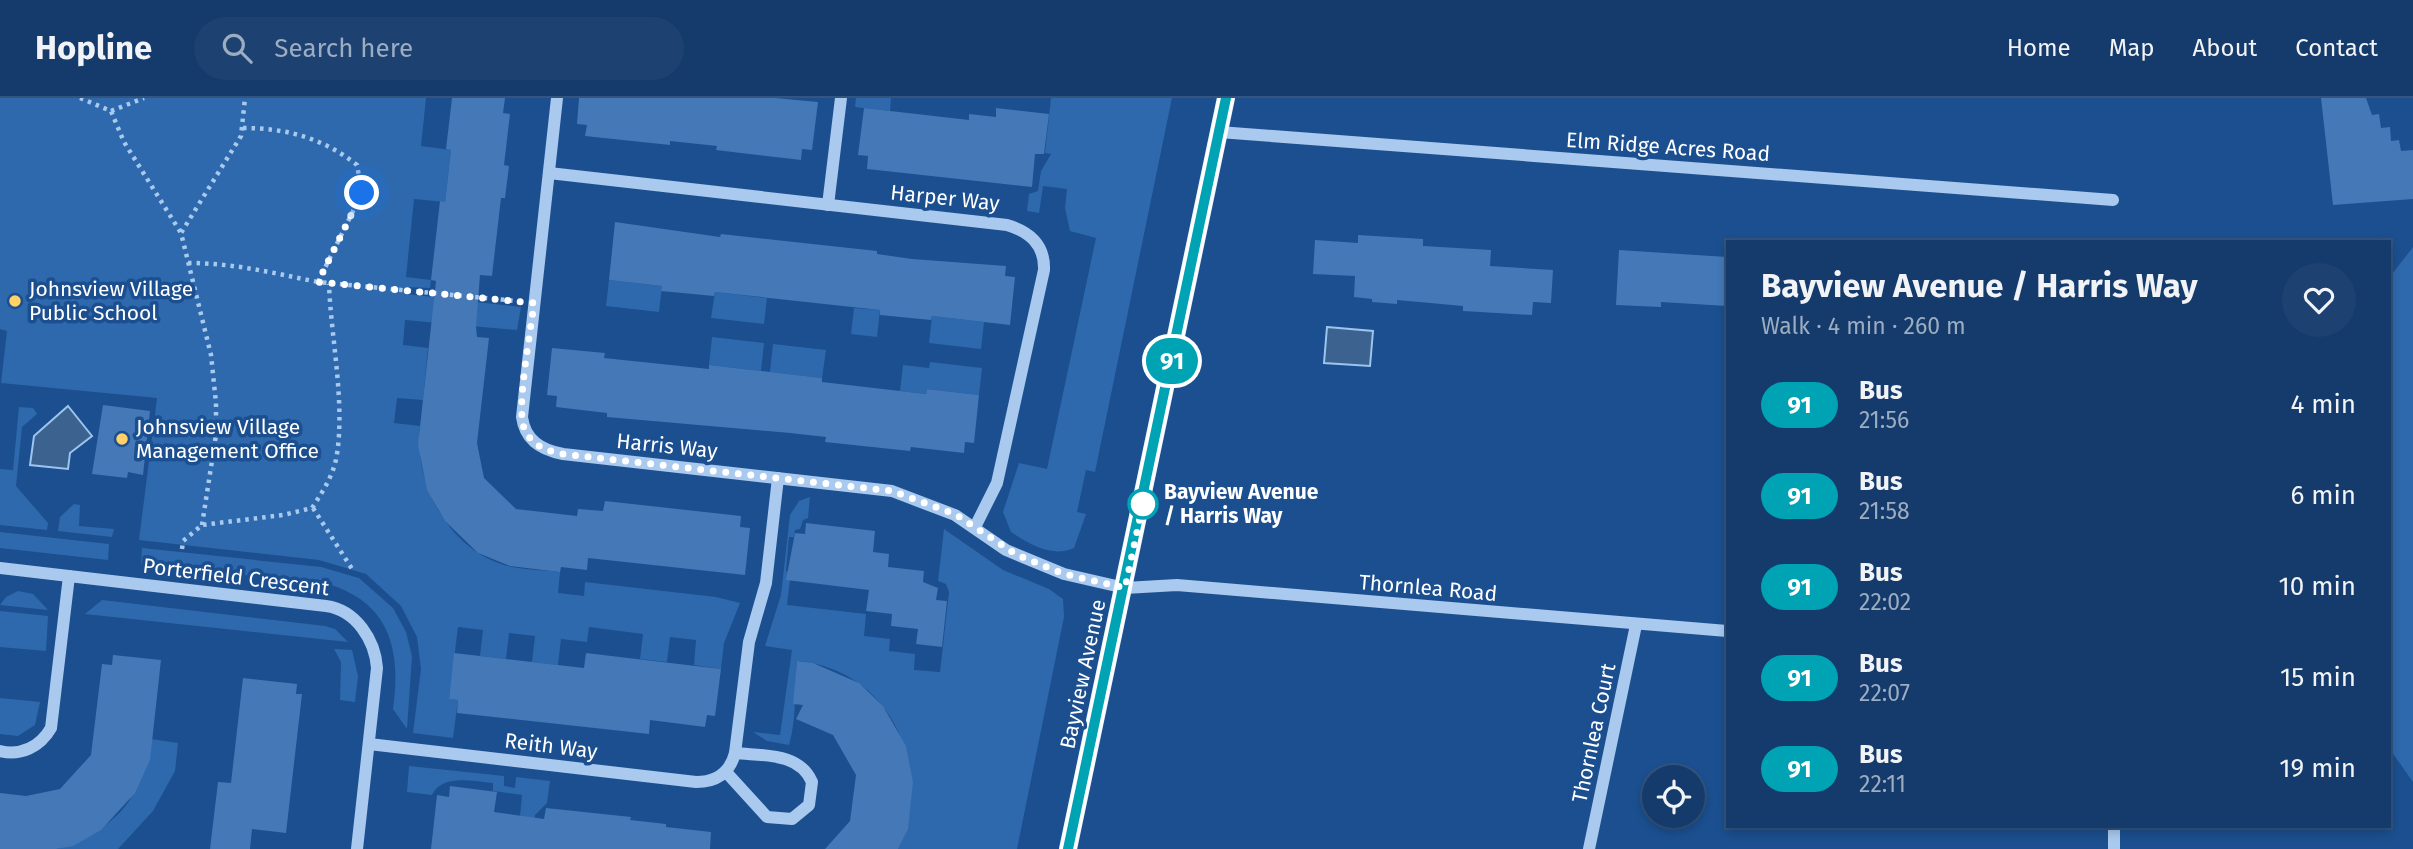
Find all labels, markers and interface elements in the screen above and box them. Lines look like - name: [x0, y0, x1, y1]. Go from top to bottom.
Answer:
- search box: [194, 17, 684, 80]
- text: Hopline: [35, 28, 152, 68]
- icon: search: [218, 29, 256, 67]
- text: Search here: [274, 33, 413, 64]
- text: Home: [2007, 34, 2071, 62]
- text: Map: [2109, 34, 2155, 62]
- text: About: [2193, 34, 2257, 62]
- text: Contact: [2295, 34, 2378, 62]
- street label: Elm Ridge Acres Road: [1565, 127, 1771, 167]
- your location: [344, 175, 379, 210]
- street label: Harper Way: [889, 179, 1001, 217]
- button: heart: [2282, 263, 2356, 337]
- text: Bayview Avenue / Harris Way: [1761, 266, 2198, 306]
- place label: Johnsview Village Public School: [29, 276, 193, 326]
- marker: Johnsview Village Public School: [7, 293, 23, 309]
- text: Walk · 4 min · 260 m: [1761, 312, 1966, 340]
- line badge: 91: [1140, 338, 1204, 384]
- text: 91: [1160, 347, 1184, 375]
- text: Bus: [1859, 375, 1902, 406]
- text: 4 min: [2290, 389, 2356, 420]
- text: 91: [1787, 391, 1812, 419]
- text: 21:56: [1859, 406, 1909, 434]
- place label: Johnsview Village Management Office: [136, 414, 319, 464]
- street label: Harris Way: [615, 428, 719, 464]
- marker: Johnsview Village Management Office: [114, 431, 130, 447]
- text: Bus: [1859, 466, 1902, 497]
- place label: Bayview Avenue / Harris Way: [1164, 479, 1319, 529]
- text: 6 min: [2290, 480, 2356, 511]
- text: 91: [1787, 482, 1812, 510]
- marker: Bayview Avenue / Harris Way: [1128, 489, 1158, 519]
- text: 21:58: [1859, 497, 1910, 525]
- street label: Porterfield Crescent: [141, 553, 331, 601]
- text: Bus: [1859, 557, 1902, 588]
- street label: Thornlea Road: [1358, 569, 1498, 607]
- text: 10 min: [2278, 571, 2356, 602]
- text: 91: [1787, 573, 1812, 601]
- text: 22:02: [1859, 588, 1911, 616]
- street label: Bayview Avenue: [1054, 597, 1112, 751]
- text: Bus: [1859, 648, 1902, 679]
- street label: Thornlea Court: [1567, 661, 1622, 805]
- text: 15 min: [2280, 662, 2356, 693]
- text: 91: [1787, 664, 1812, 692]
- text: 22:07: [1859, 679, 1910, 707]
- street label: Reith Way: [503, 727, 600, 765]
- text: Bus: [1859, 739, 1902, 770]
- text: 19 min: [2279, 753, 2356, 784]
- text: 91: [1787, 755, 1812, 783]
- map controls: [1642, 765, 1705, 828]
- button: locate: [1642, 765, 1705, 828]
- text: 22:11: [1859, 770, 1906, 798]

